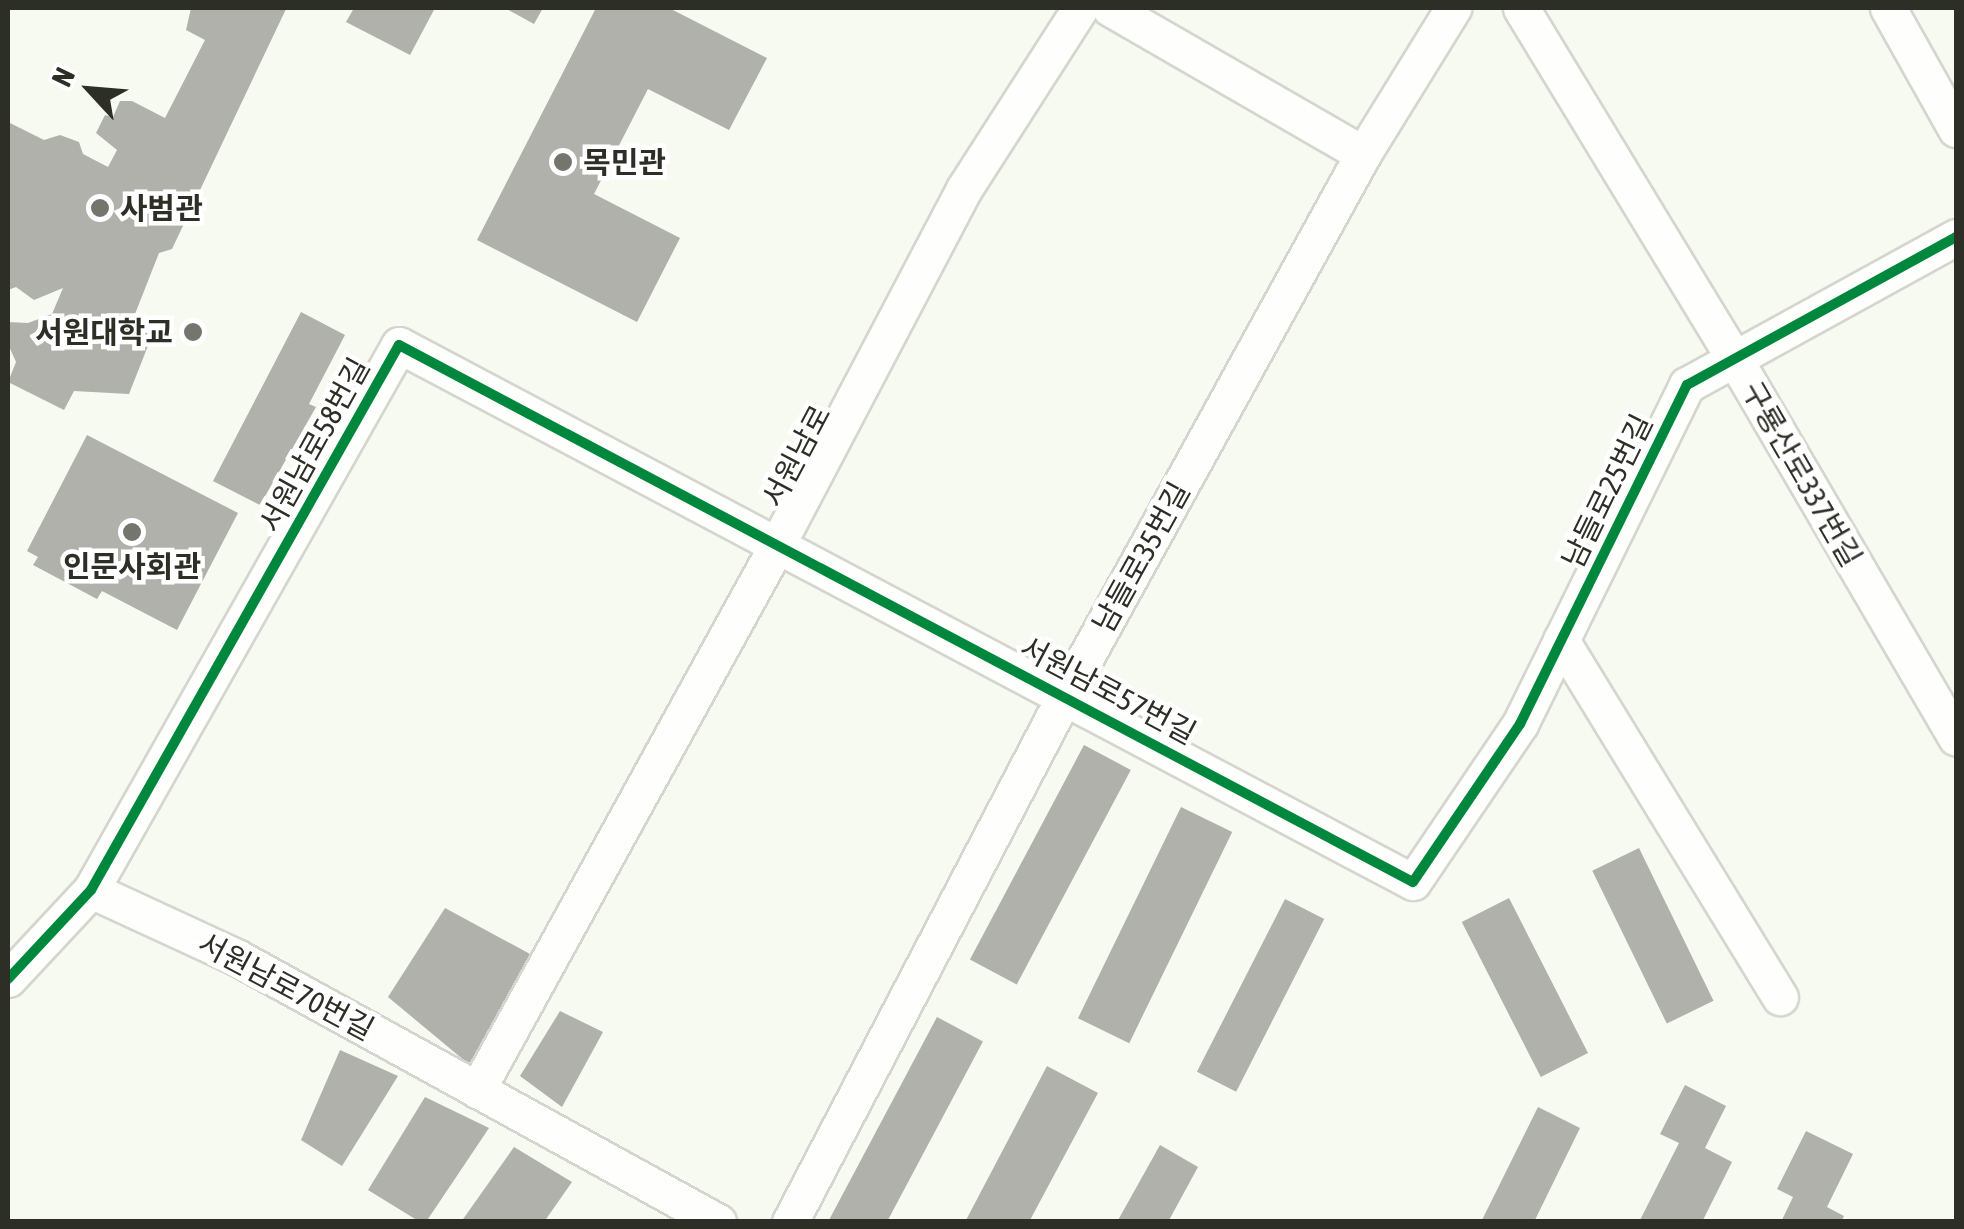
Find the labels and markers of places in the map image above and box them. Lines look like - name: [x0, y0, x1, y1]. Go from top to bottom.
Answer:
- place label: 목민관: [583, 144, 666, 180]
- marker: 목민관: [552, 151, 574, 173]
- place label: 사범관: [120, 190, 203, 226]
- marker: 사범관: [89, 197, 111, 219]
- place label: 서원대학교: [35, 314, 173, 350]
- marker: 서원대학교: [182, 321, 204, 343]
- marker: 인문사회관: [121, 521, 143, 543]
- place label: 인문사회관: [63, 548, 201, 584]

